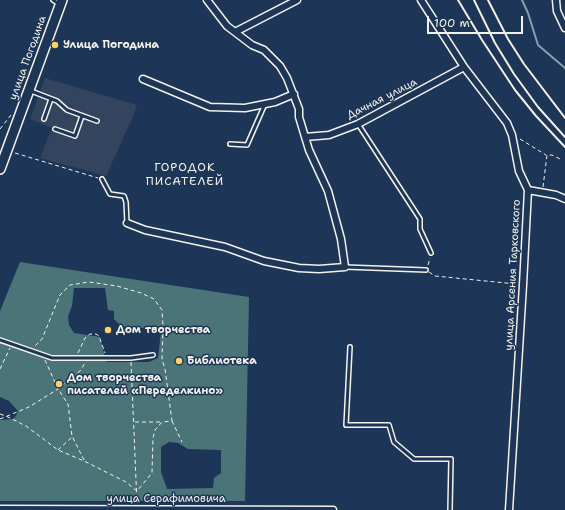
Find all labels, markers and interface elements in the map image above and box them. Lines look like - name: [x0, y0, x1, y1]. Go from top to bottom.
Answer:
- scale bar: [429, 8, 525, 34]
- street label: улица Погодина: [7, 14, 49, 102]
- text: 100 m: [434, 15, 470, 31]
- place label: Улица Погодина: [63, 38, 159, 52]
- marker: Улица Погодина: [50, 40, 60, 50]
- street label: Дачная улица: [345, 76, 419, 122]
- district label: ГОРОДОК ПИСАТЕЛЕЙ: [146, 161, 224, 189]
- street label: улица Арсения Тарковского: [502, 199, 524, 351]
- place label: Дом творчества: [116, 323, 210, 337]
- marker: Дом творчества: [103, 325, 113, 335]
- place label: Библиотека: [187, 354, 257, 368]
- marker: Библиотека: [174, 356, 184, 366]
- place label: Дом творчества писателей «Переделкино»: [67, 371, 223, 397]
- marker: Дом творчества писателей «Переделкино»: [54, 379, 64, 389]
- street label: улица Серафимовича: [106, 492, 226, 506]

